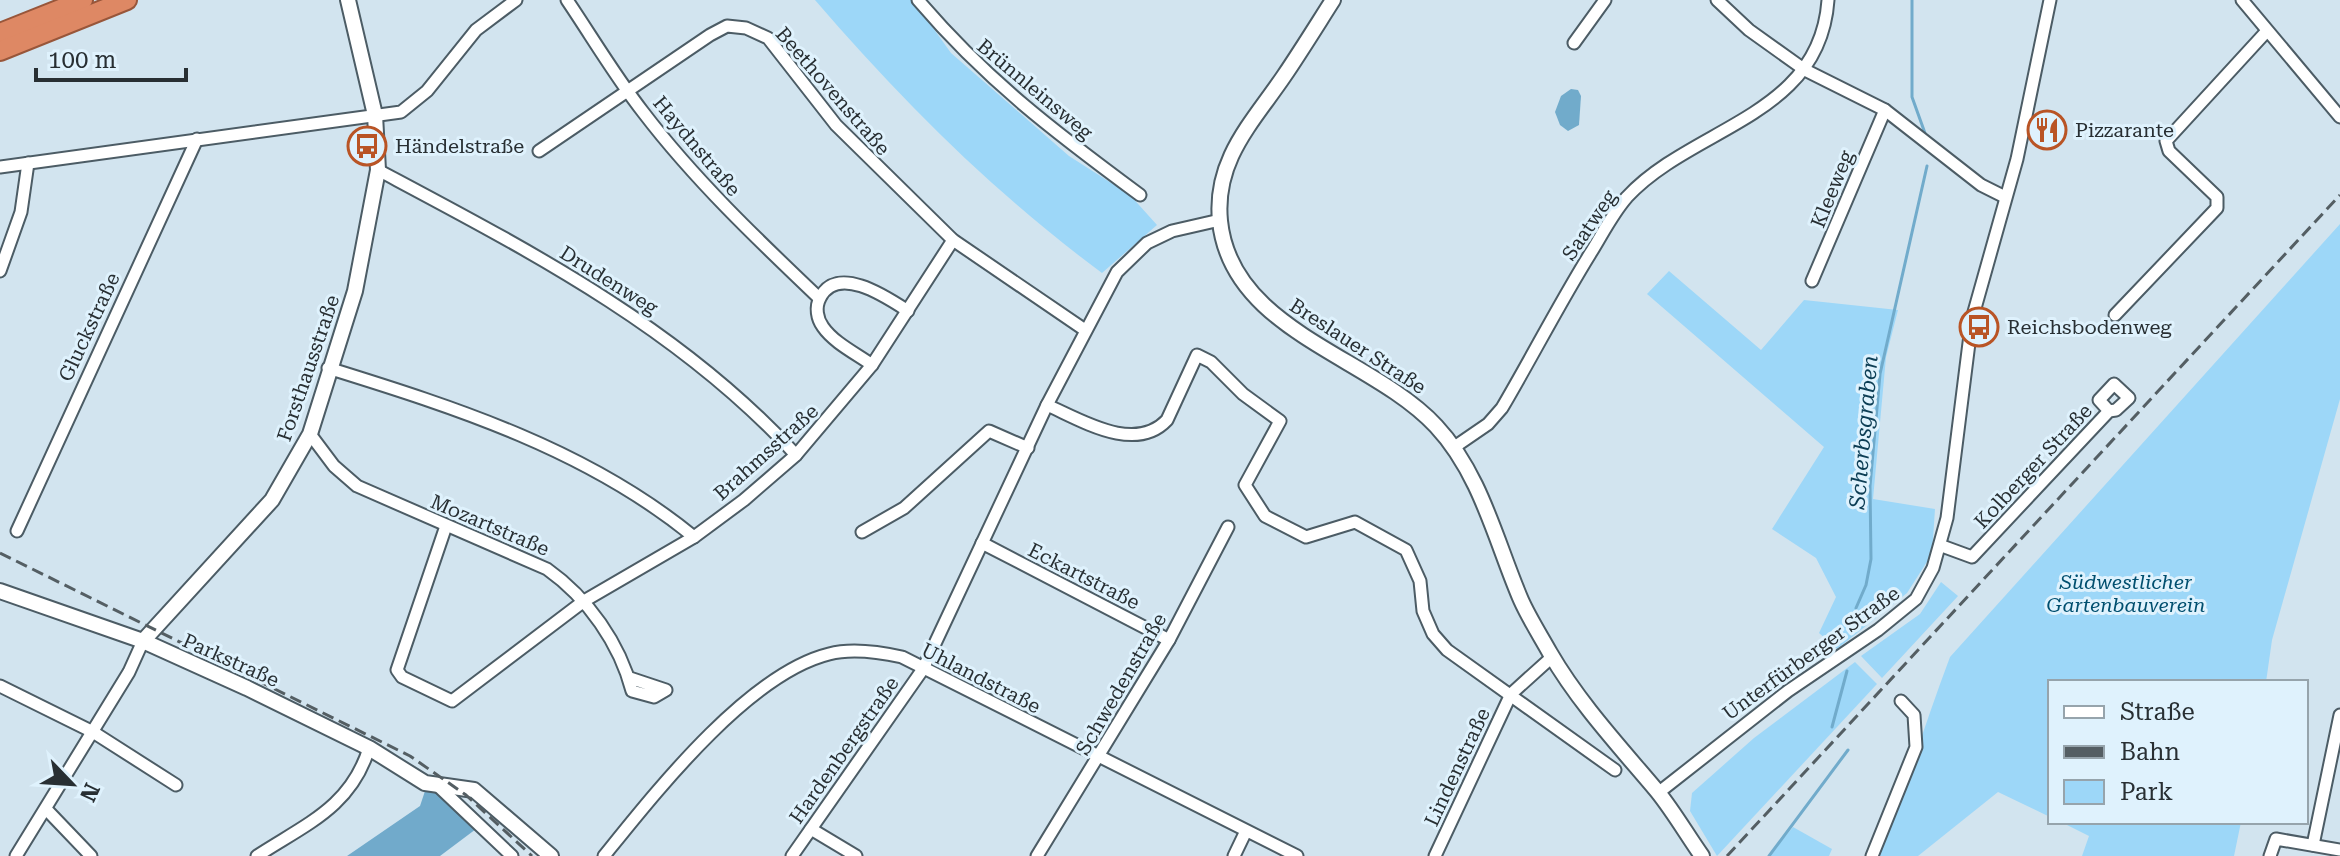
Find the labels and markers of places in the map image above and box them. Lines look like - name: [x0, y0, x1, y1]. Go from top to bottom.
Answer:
- restaurant icon: Pizzarante: [2026, 109, 2068, 151]
- place label: Pizzarante: [2075, 118, 2174, 142]
- bus stop icon: Händelstraße: [346, 125, 388, 167]
- place label: Händelstraße: [395, 134, 524, 158]
- bus stop icon: Reichsbodenweg: [1958, 306, 2000, 348]
- place label: Reichsbodenweg: [2007, 315, 2172, 339]

